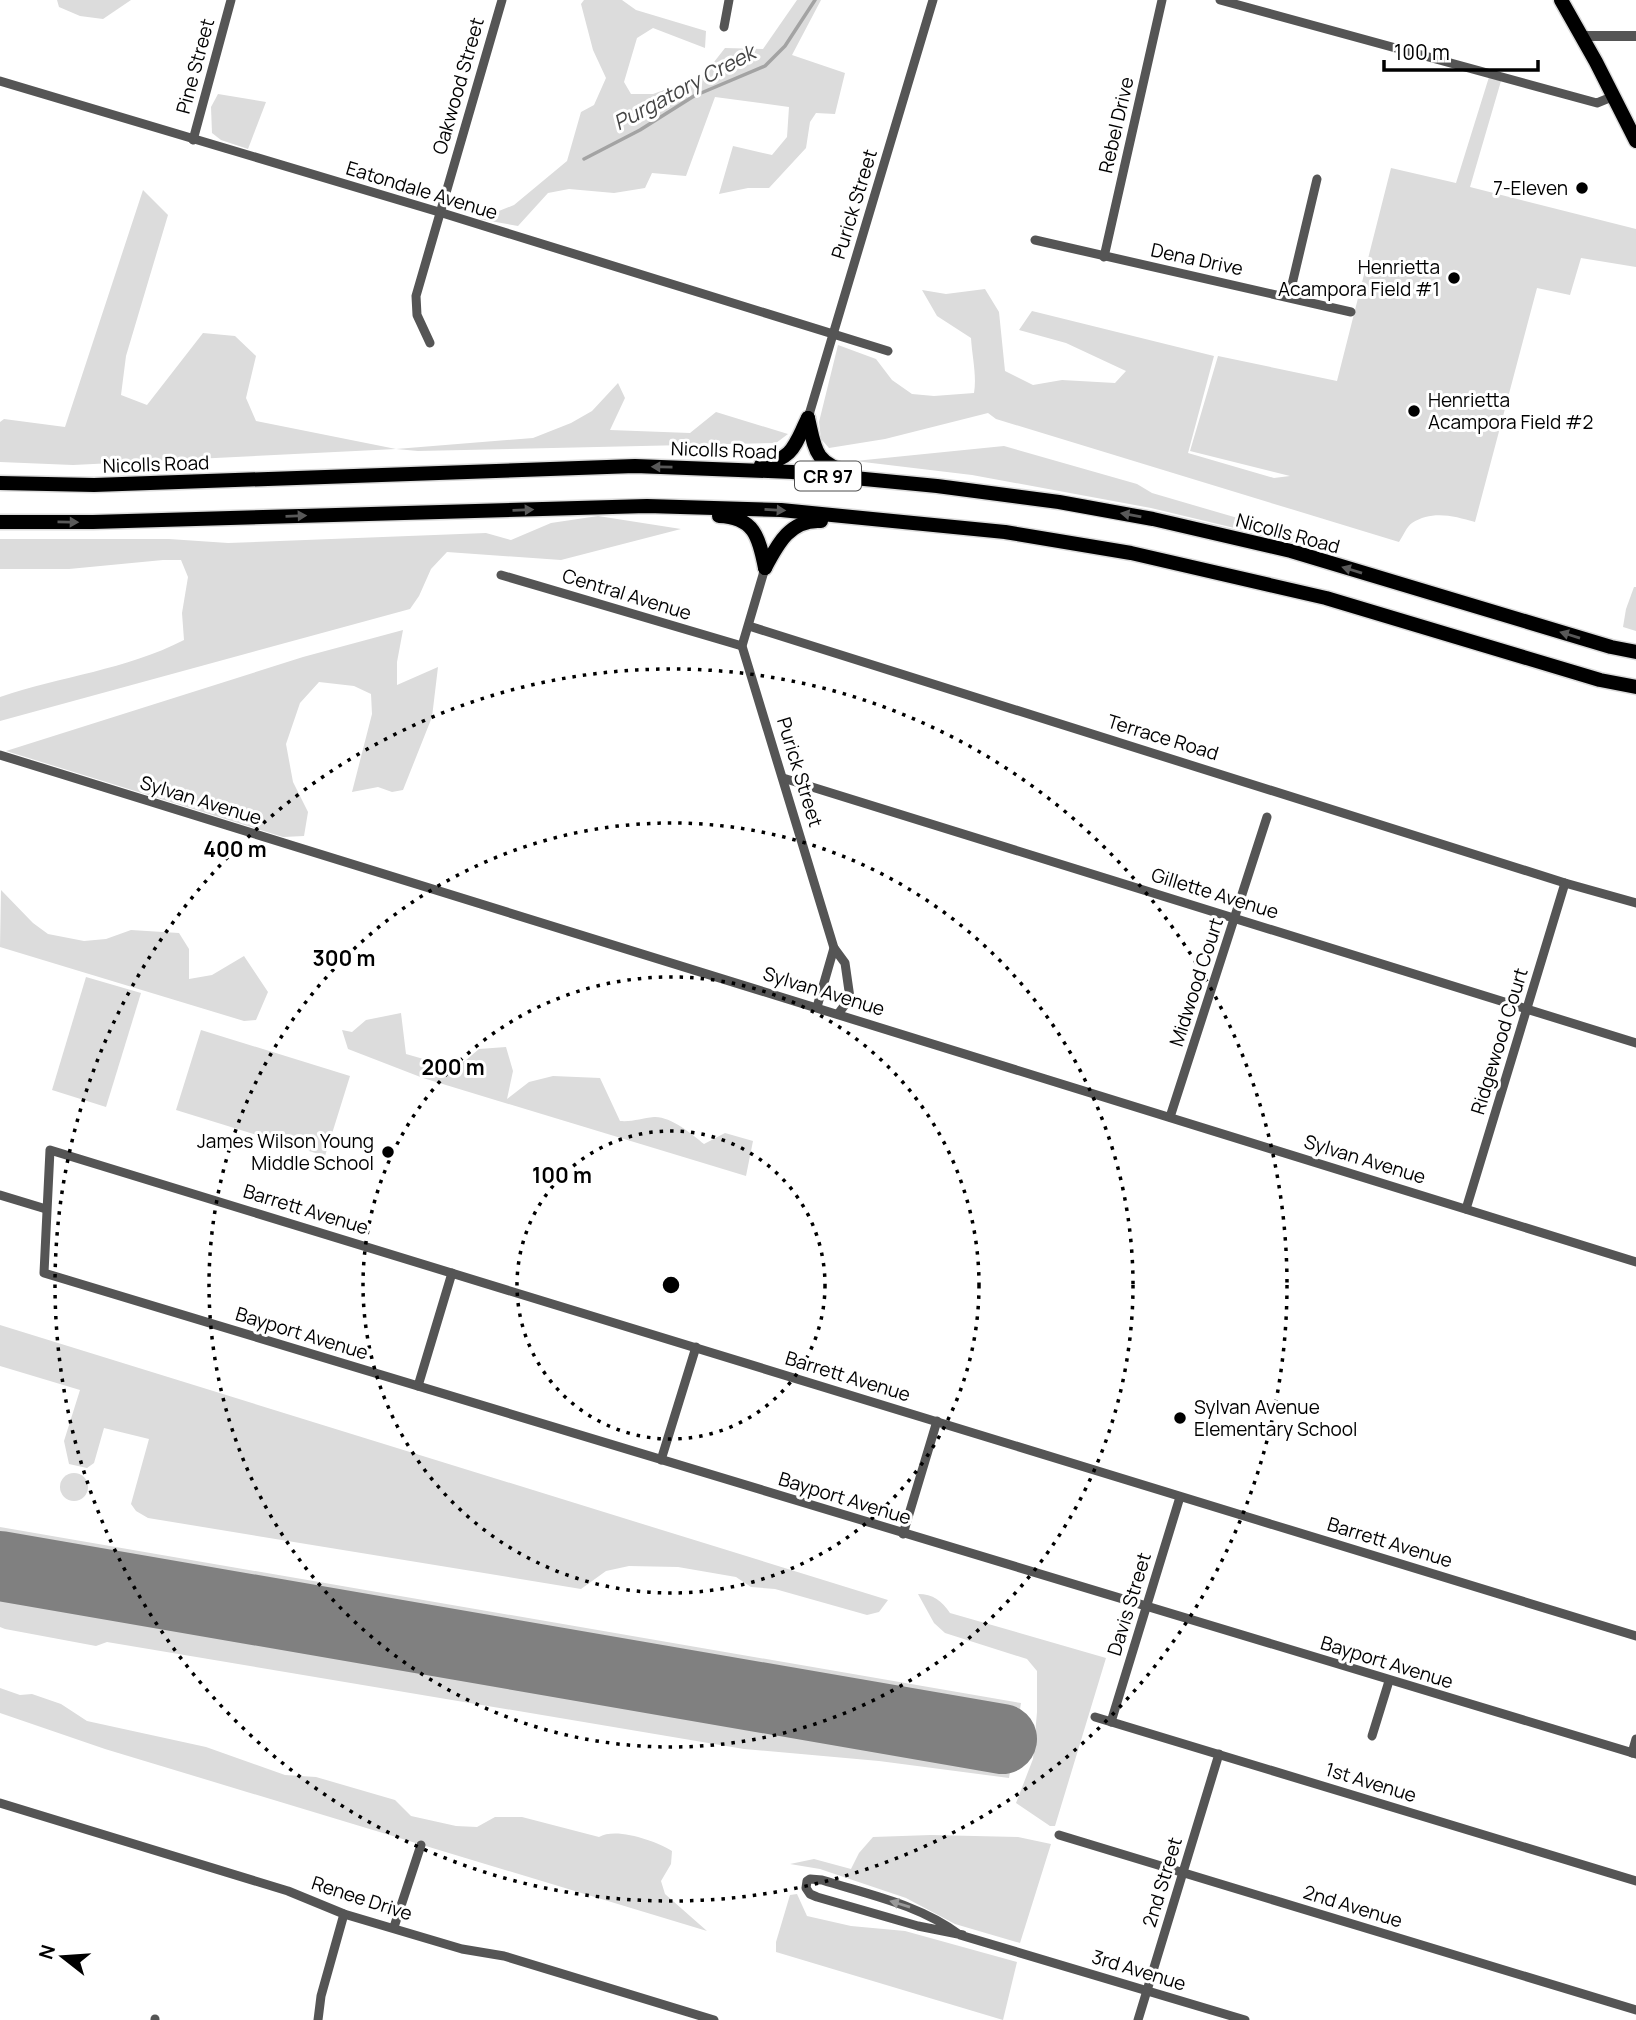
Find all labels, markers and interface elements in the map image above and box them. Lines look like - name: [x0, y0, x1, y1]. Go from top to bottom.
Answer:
- street label: Pine Street: [170, 15, 220, 117]
- street label: Oakwood Street: [426, 15, 490, 157]
- scale bar: [1384, 28, 1538, 72]
- water label: Purgatory Creek: [608, 37, 762, 136]
- text: 100 m: [1394, 38, 1450, 66]
- street label: Rebel Drive: [1092, 74, 1140, 176]
- street label: Purick Street: [825, 146, 883, 262]
- street label: Eatondale Avenue: [343, 155, 501, 225]
- place label: 7-Eleven: [1493, 175, 1568, 201]
- marker: 7-Eleven: [1574, 180, 1590, 196]
- street label: Dena Drive: [1148, 237, 1246, 281]
- place label: Henrietta Acampora Field #1: [1278, 254, 1440, 302]
- marker: Henrietta Acampora Field #1: [1446, 270, 1462, 286]
- place label: Henrietta Acampora Field #2: [1428, 387, 1593, 435]
- marker: Henrietta Acampora Field #2: [1406, 403, 1422, 419]
- street label: Nicolls Road: [670, 435, 778, 465]
- street label: Nicolls Road: [102, 449, 210, 479]
- one-way arrow: [651, 461, 673, 473]
- road number: CR 97: [795, 462, 861, 490]
- one-way arrow: [512, 504, 534, 515]
- one-way arrow: [764, 505, 786, 516]
- street label: Nicolls Road: [1233, 507, 1343, 559]
- one-way arrow: [1120, 509, 1142, 520]
- one-way arrow: [285, 511, 307, 522]
- one-way arrow: [57, 516, 79, 528]
- street label: Central Avenue: [559, 562, 695, 626]
- one-way arrow: [1341, 564, 1362, 574]
- one-way arrow: [1559, 629, 1580, 639]
- street label: Terrace Road: [1104, 708, 1222, 766]
- street label: Purick Street: [771, 714, 829, 830]
- street label: Sylvan Avenue: [137, 769, 265, 831]
- text: 400 m: [203, 835, 267, 863]
- street label: Gillette Avenue: [1148, 861, 1282, 925]
- street label: Midwood Court: [1163, 914, 1229, 1050]
- text: 300 m: [313, 944, 375, 972]
- street label: Sylvan Avenue: [760, 960, 888, 1022]
- street label: Ridgewood Court: [1464, 965, 1534, 1117]
- text: 200 m: [421, 1053, 485, 1081]
- place label: James Wilson Young Middle School: [197, 1128, 374, 1176]
- street label: Sylvan Avenue: [1301, 1128, 1429, 1190]
- marker: James Wilson Young Middle School: [380, 1144, 396, 1160]
- text: 100 m: [532, 1161, 592, 1189]
- street label: Barrett Avenue: [240, 1178, 372, 1240]
- centre of rings: [659, 1273, 683, 1297]
- street label: Bayport Avenue: [232, 1300, 372, 1366]
- street label: Barrett Avenue: [782, 1345, 914, 1407]
- place label: Sylvan Avenue Elementary School: [1194, 1394, 1357, 1442]
- marker: Sylvan Avenue Elementary School: [1172, 1410, 1188, 1426]
- street label: Bayport Avenue: [775, 1465, 915, 1531]
- street label: Barrett Avenue: [1324, 1511, 1456, 1573]
- street label: Davis Street: [1101, 1549, 1157, 1659]
- street label: Bayport Avenue: [1317, 1629, 1457, 1695]
- street label: 1st Avenue: [1322, 1756, 1420, 1808]
- street label: 2nd Street: [1136, 1834, 1188, 1930]
- street label: Renee Drive: [308, 1869, 416, 1927]
- street label: 2nd Avenue: [1300, 1879, 1406, 1933]
- one-way arrow: [889, 1898, 910, 1908]
- north arrow: [28, 1922, 98, 1992]
- text: N: [32, 1942, 61, 1962]
- street label: 3rd Avenue: [1089, 1943, 1189, 1997]

